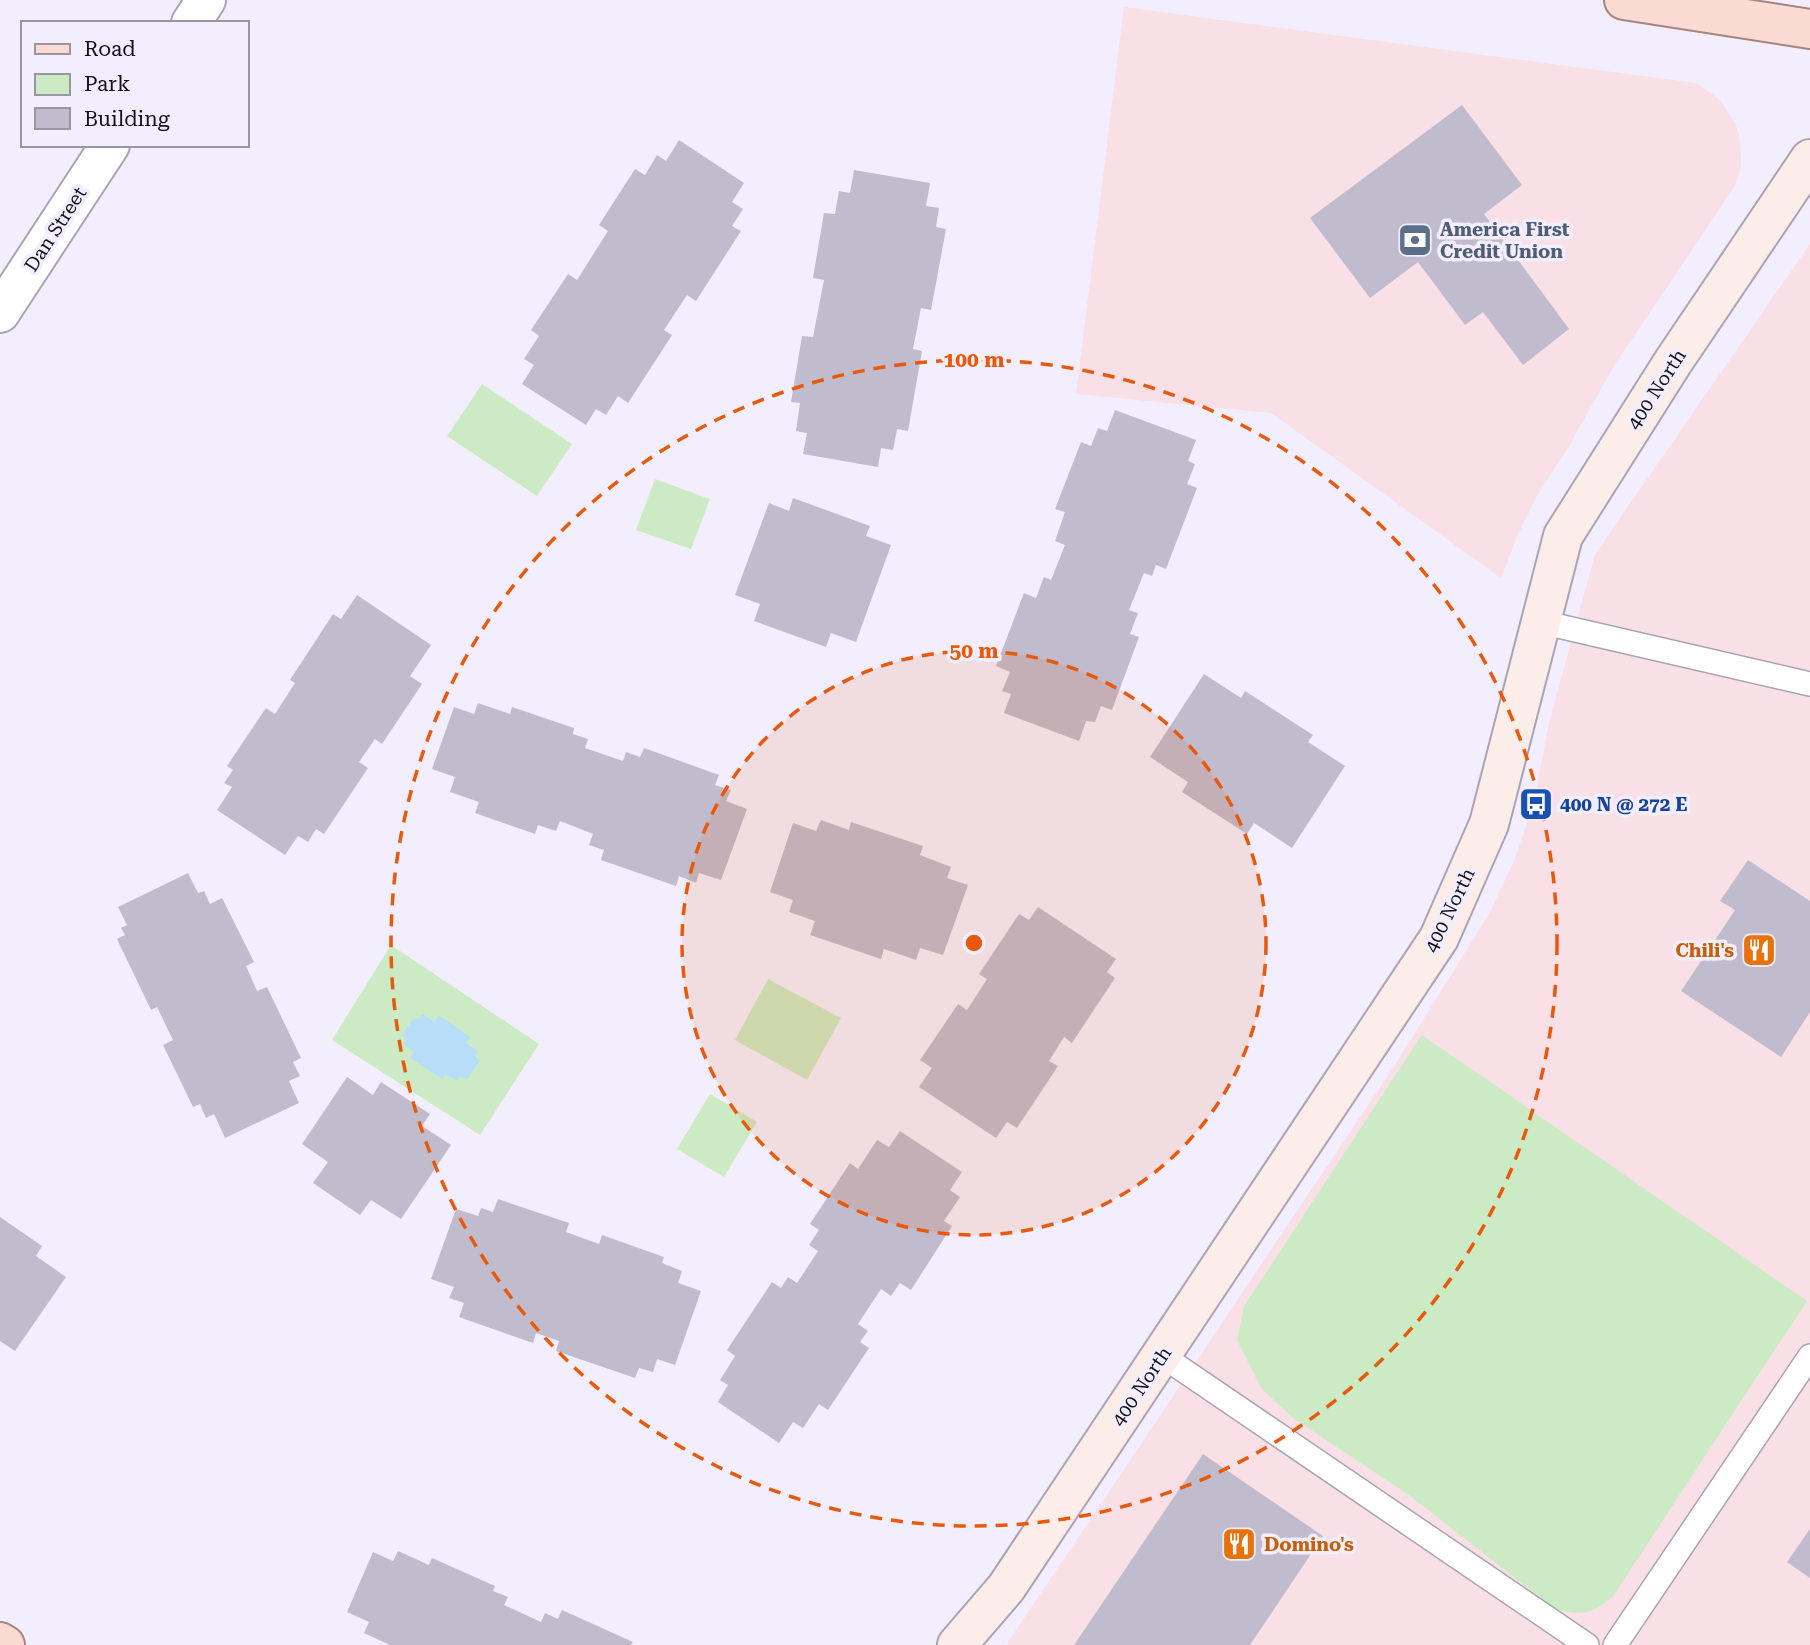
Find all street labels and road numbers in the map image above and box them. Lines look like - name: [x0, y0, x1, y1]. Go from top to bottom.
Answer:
- street label: Dan Street: [19, 183, 91, 276]
- street label: 400 North: [1622, 345, 1691, 434]
- street label: 400 North: [1419, 864, 1480, 956]
- street label: 400 North: [1106, 1342, 1176, 1430]

